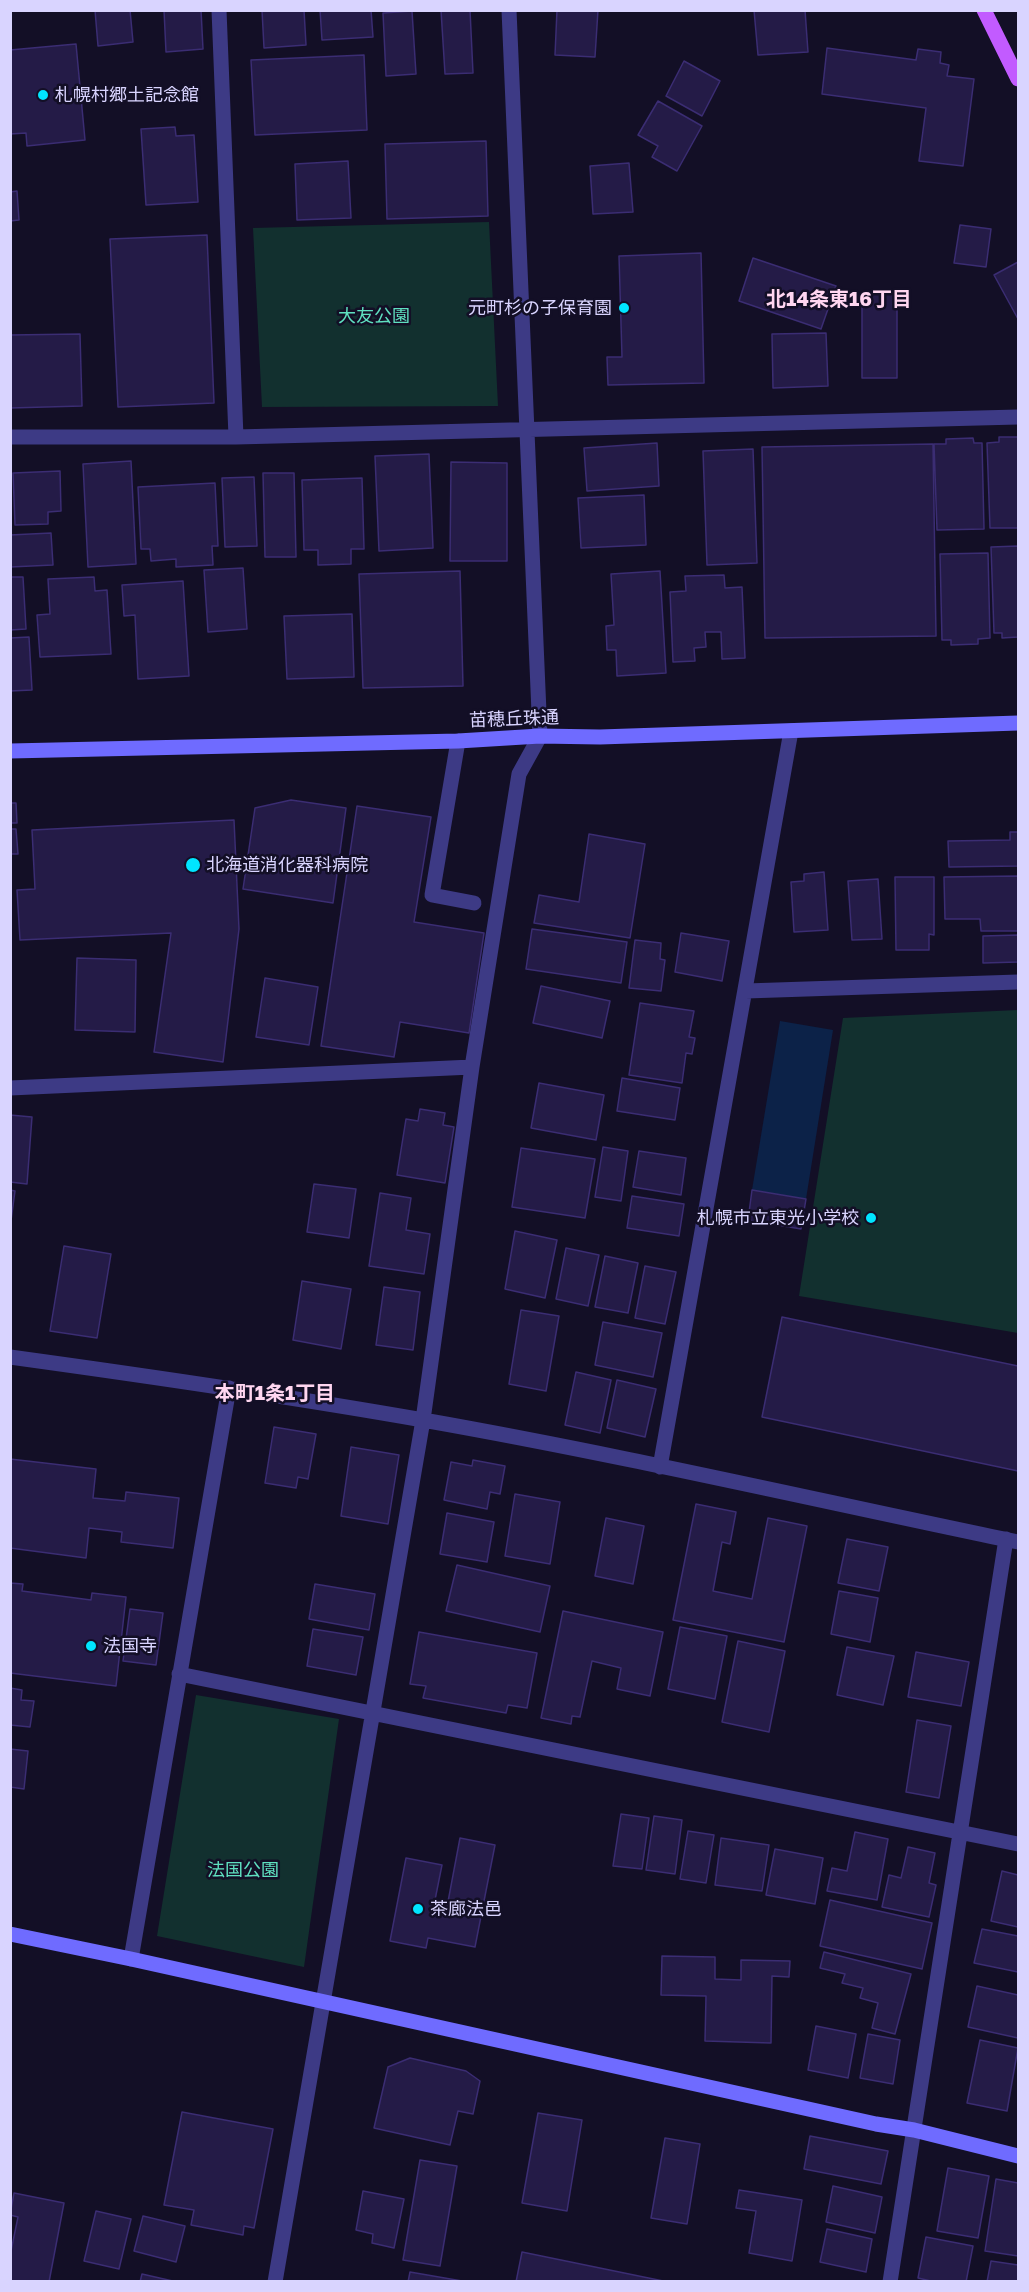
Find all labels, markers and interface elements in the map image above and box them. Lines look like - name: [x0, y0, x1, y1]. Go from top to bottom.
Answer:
- place label: 札幌村郷土記念館: [55, 84, 199, 106]
- marker: 札幌村郷土記念館: [36, 88, 50, 102]
- district label: 北14条東16丁目: [766, 288, 912, 312]
- place label: 元町杉の子保育園: [468, 297, 612, 319]
- marker: 元町杉の子保育園: [617, 301, 631, 315]
- park label: 大友公園: [338, 305, 410, 327]
- street label: 苗穂丘珠通: [469, 707, 559, 731]
- place label: 北海道消化器科病院: [206, 854, 368, 876]
- marker: 北海道消化器科病院: [184, 856, 202, 874]
- place label: 札幌市立東光小学校: [697, 1207, 859, 1229]
- marker: 札幌市立東光小学校: [864, 1211, 878, 1225]
- district label: 本町1条1丁目: [215, 1382, 335, 1406]
- place label: 法国寺: [103, 1635, 157, 1657]
- marker: 法国寺: [84, 1639, 98, 1653]
- park label: 法国公園: [207, 1859, 279, 1881]
- place label: 茶廊法邑: [430, 1898, 502, 1920]
- marker: 茶廊法邑: [411, 1902, 425, 1916]

